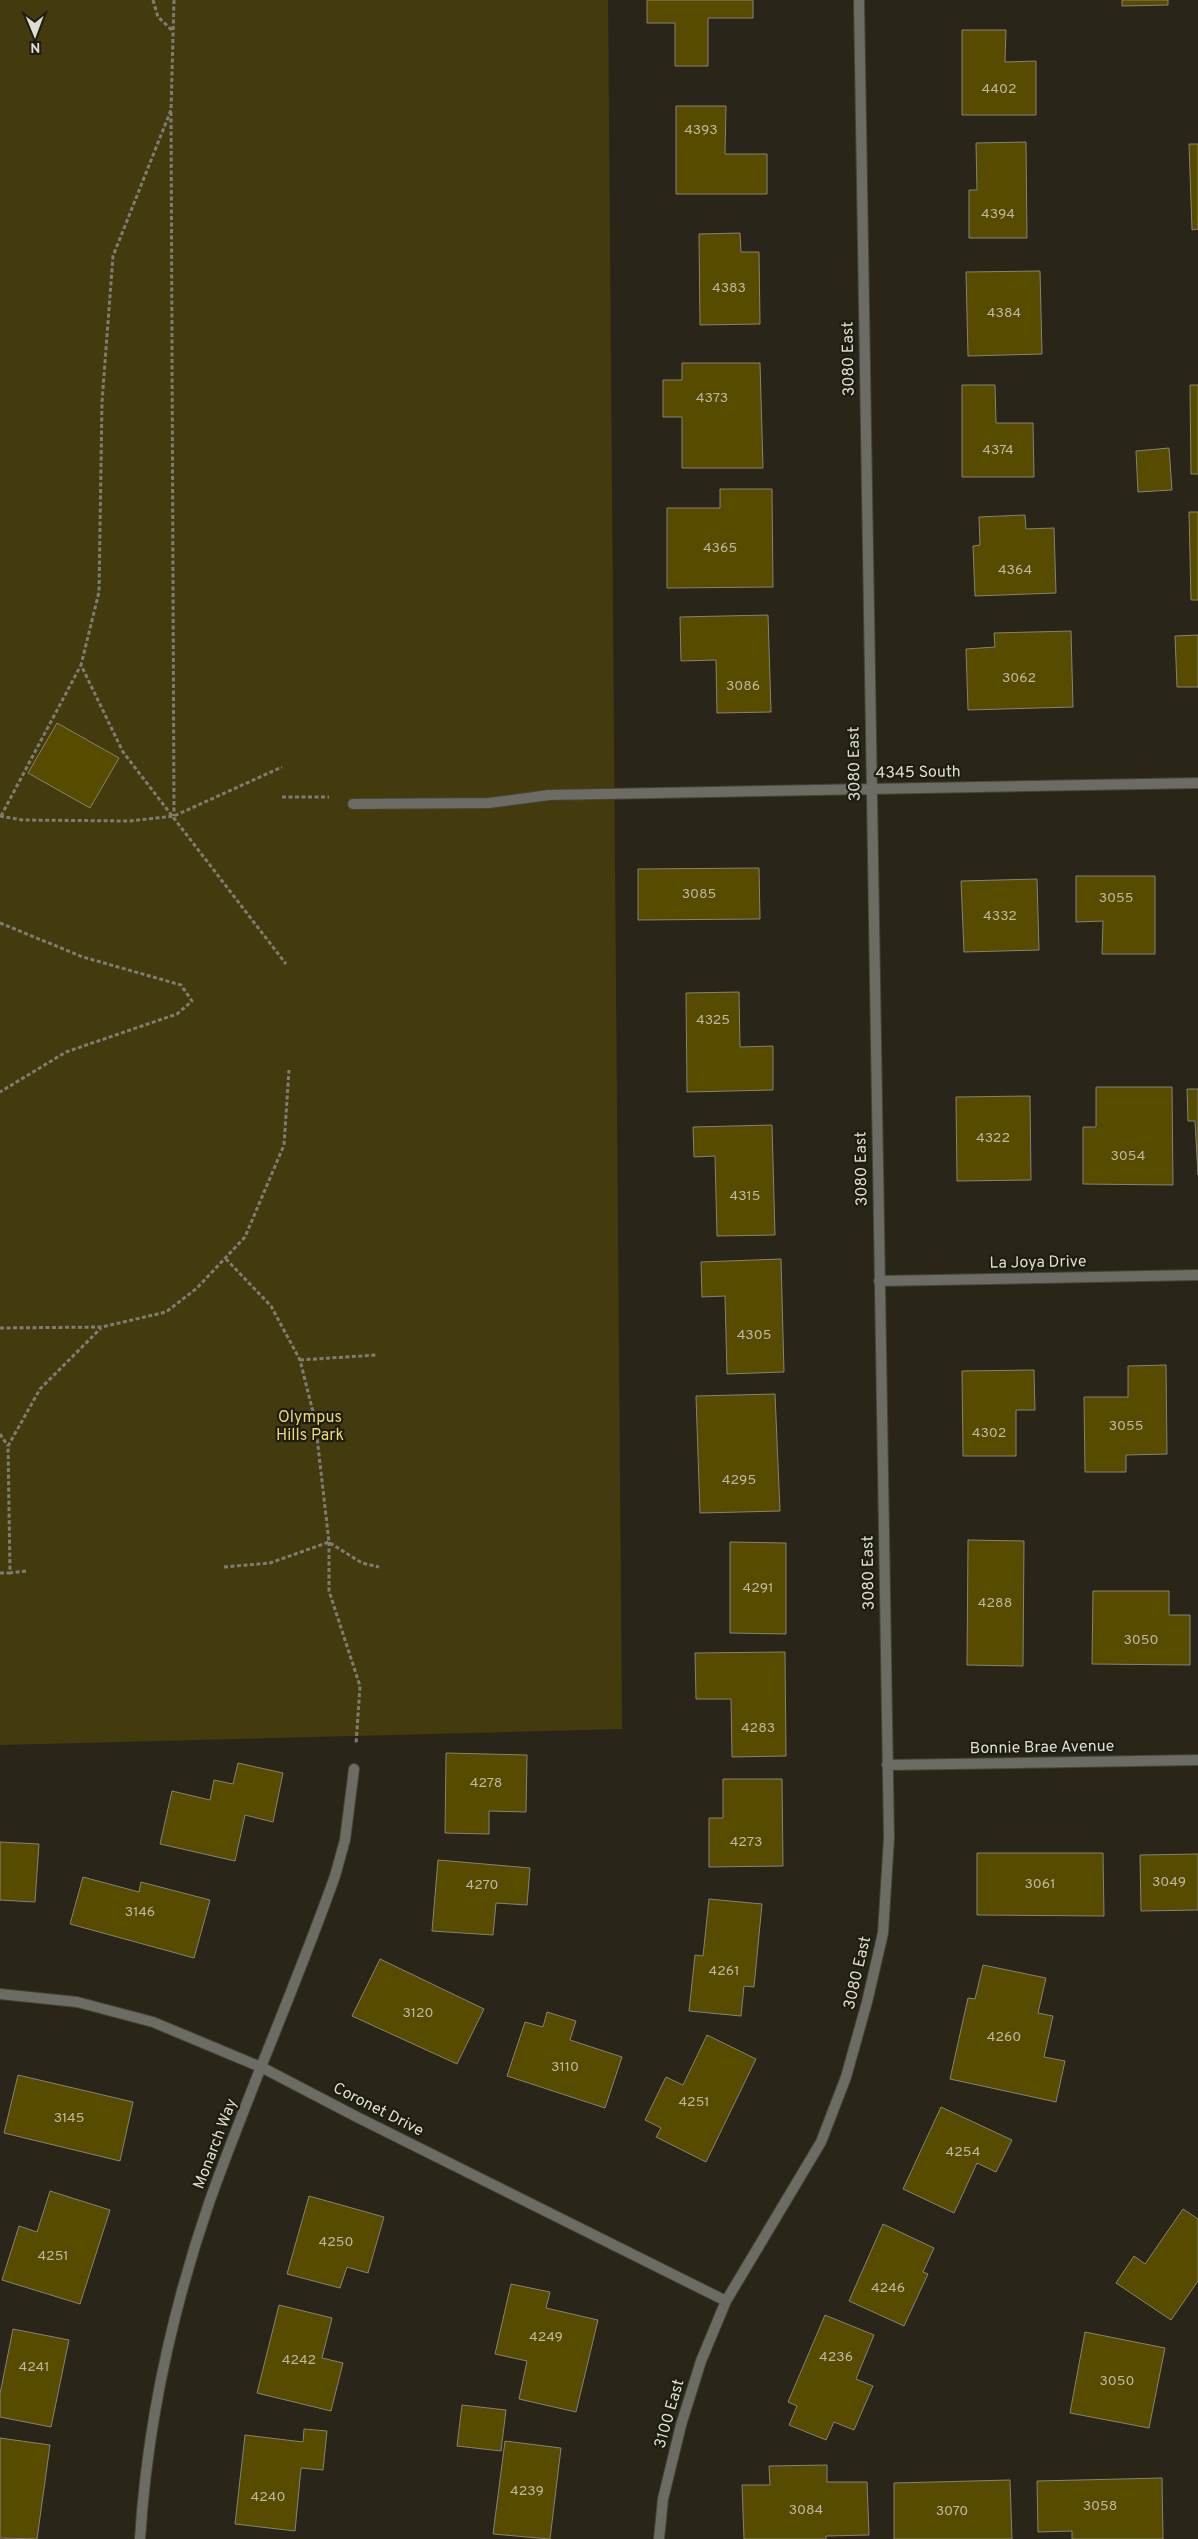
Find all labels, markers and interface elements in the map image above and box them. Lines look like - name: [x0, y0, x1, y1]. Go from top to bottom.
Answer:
- north arrow: [10, 10, 60, 60]
- text: N: [30, 38, 40, 55]
- house number: 4402: [982, 81, 1016, 98]
- house number: 4393: [684, 122, 718, 139]
- house number: 4394: [981, 206, 1015, 223]
- house number: 4383: [712, 280, 746, 297]
- house number: 4384: [987, 305, 1021, 322]
- street label: 3080 East: [838, 321, 860, 397]
- house number: 4373: [696, 390, 728, 407]
- house number: 4374: [982, 442, 1014, 459]
- house number: 4365: [703, 540, 737, 557]
- house number: 4364: [998, 562, 1032, 579]
- house number: 3062: [1002, 670, 1036, 687]
- house number: 3086: [726, 678, 760, 695]
- street label: 3080 East: [844, 726, 866, 802]
- street label: 4345 South: [875, 762, 961, 784]
- house number: 3085: [682, 886, 716, 903]
- house number: 3055: [1099, 890, 1133, 907]
- house number: 4332: [983, 908, 1017, 925]
- house number: 4325: [696, 1012, 730, 1029]
- house number: 4322: [976, 1130, 1010, 1147]
- street label: 3080 East: [851, 1131, 873, 1207]
- house number: 3054: [1111, 1148, 1145, 1165]
- house number: 4315: [729, 1188, 761, 1205]
- street label: La Joya Drive: [989, 1252, 1087, 1274]
- house number: 4305: [737, 1327, 771, 1344]
- park label: Olympus Hills Park: [276, 1408, 344, 1446]
- house number: 3055: [1109, 1418, 1143, 1435]
- house number: 4302: [972, 1425, 1006, 1442]
- house number: 4295: [722, 1472, 756, 1489]
- street label: 3080 East: [858, 1535, 880, 1611]
- house number: 4291: [743, 1580, 773, 1597]
- house number: 4288: [978, 1595, 1012, 1612]
- house number: 3050: [1124, 1632, 1158, 1649]
- house number: 4283: [741, 1720, 775, 1737]
- street label: Bonnie Brae Avenue: [970, 1737, 1114, 1759]
- house number: 4278: [470, 1775, 502, 1792]
- house number: 4273: [730, 1834, 762, 1851]
- house number: 3049: [1152, 1874, 1186, 1891]
- house number: 3061: [1025, 1876, 1055, 1893]
- house number: 4270: [466, 1877, 499, 1894]
- house number: 3146: [125, 1904, 155, 1921]
- street label: 3080 East: [840, 1934, 876, 2012]
- house number: 4261: [709, 1963, 739, 1980]
- house number: 3120: [402, 2005, 434, 2022]
- house number: 4260: [987, 2029, 1021, 2046]
- house number: 3110: [551, 2059, 579, 2076]
- street label: Coronet Drive: [329, 2079, 427, 2141]
- house number: 4251: [678, 2094, 710, 2111]
- street label: Monarch Way: [190, 2096, 242, 2192]
- house number: 3145: [54, 2110, 84, 2127]
- house number: 4254: [946, 2144, 980, 2161]
- house number: 4250: [319, 2234, 353, 2251]
- house number: 4251: [37, 2248, 69, 2265]
- house number: 4246: [871, 2280, 905, 2297]
- house number: 4249: [529, 2329, 563, 2346]
- house number: 4236: [819, 2349, 853, 2366]
- house number: 4242: [282, 2352, 316, 2369]
- house number: 4241: [18, 2359, 50, 2376]
- house number: 3050: [1100, 2373, 1134, 2390]
- street label: 3100 East: [651, 2377, 689, 2451]
- house number: 4239: [510, 2483, 544, 2500]
- house number: 4240: [251, 2489, 285, 2506]
- house number: 3058: [1083, 2498, 1117, 2515]
- house number: 3084: [789, 2502, 823, 2519]
- house number: 3070: [936, 2503, 968, 2520]

